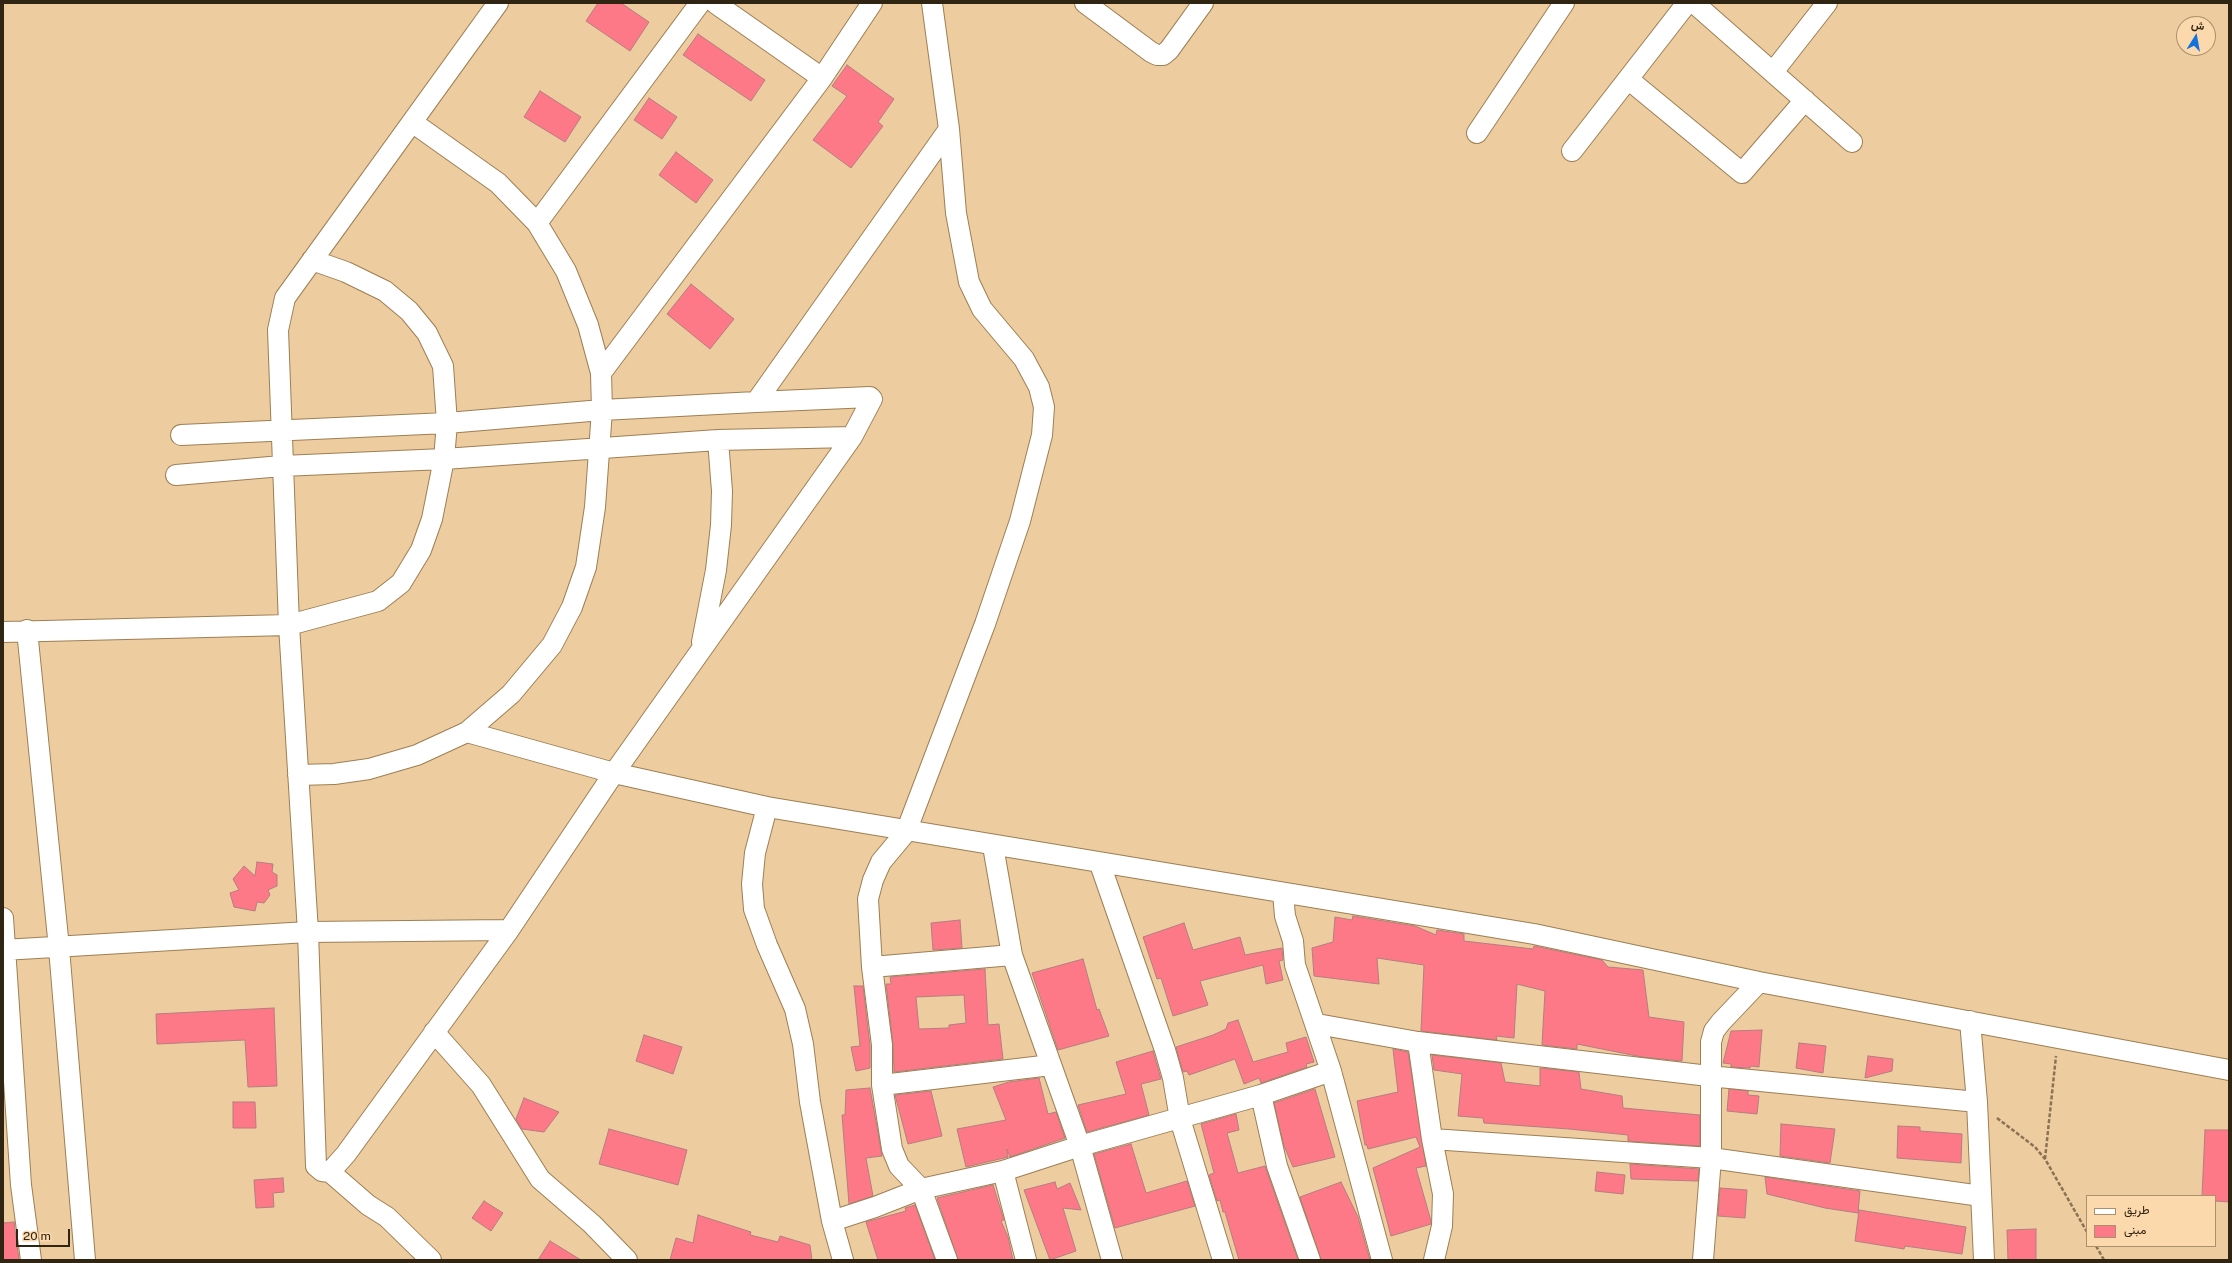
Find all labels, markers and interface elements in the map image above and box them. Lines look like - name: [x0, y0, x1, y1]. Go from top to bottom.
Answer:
- north arrow: [2176, 16, 2216, 56]
- text: ش: [2190, 18, 2206, 32]
- legend: [2086, 1195, 2216, 1247]
- text: طريق: [2124, 1203, 2149, 1217]
- scale bar: [18, 1221, 72, 1247]
- text: مبنى: [2124, 1223, 2146, 1237]
- text: 20 m: [23, 1229, 51, 1243]

